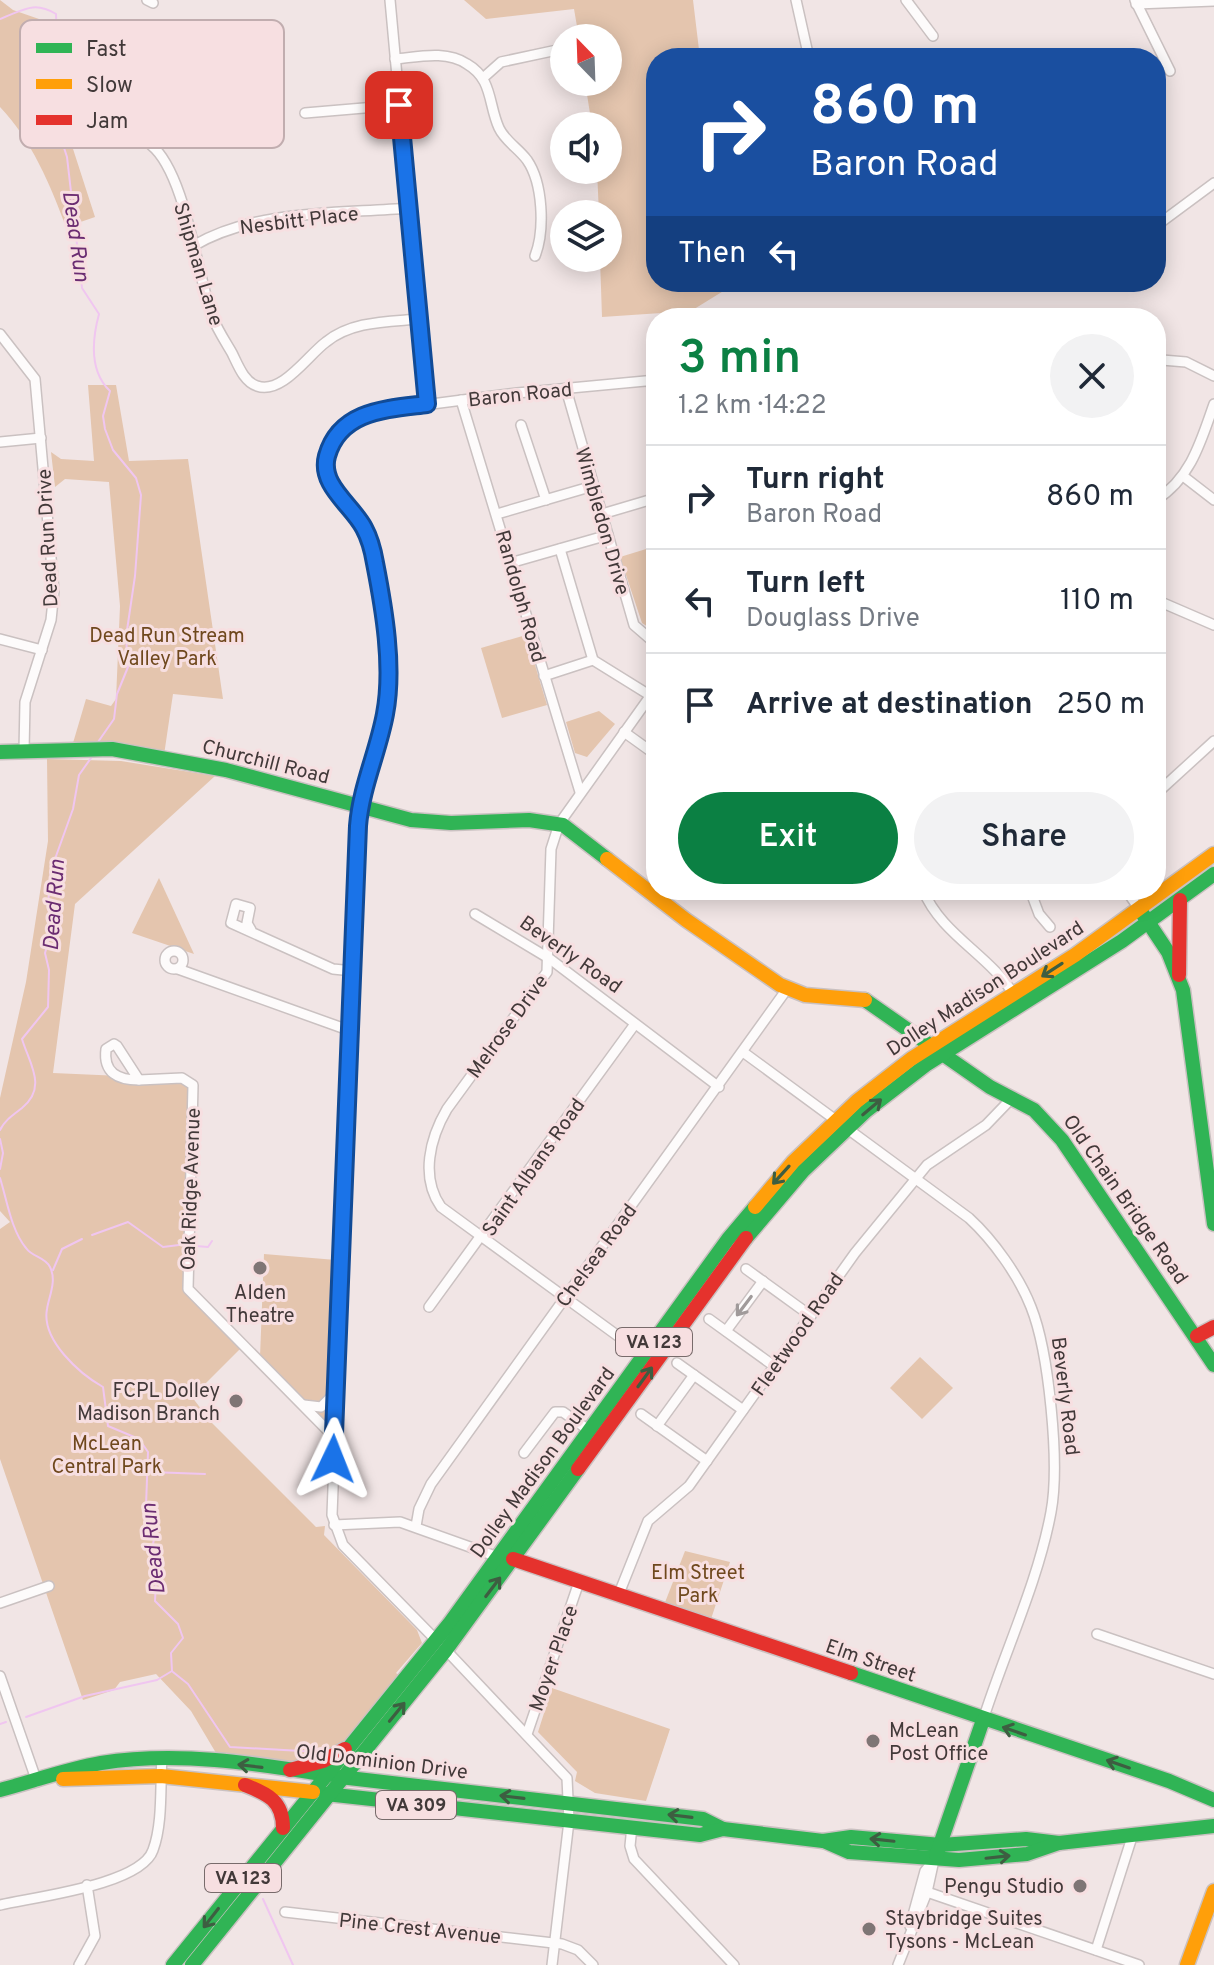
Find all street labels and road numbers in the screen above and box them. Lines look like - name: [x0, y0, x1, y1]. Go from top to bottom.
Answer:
- street label: Shipman Lane: [166, 200, 228, 329]
- street label: Nesbitt Place: [238, 202, 360, 242]
- street label: Baron Road: [467, 378, 574, 414]
- street label: Wimbledon Drive: [568, 445, 635, 598]
- street label: Dead Run Drive: [32, 468, 66, 608]
- street label: Randolph Road: [488, 527, 550, 666]
- street label: Churchill Road: [199, 735, 332, 791]
- street label: Beverly Road: [514, 911, 626, 1000]
- street label: Dolley Madison Boulevard: [883, 916, 1090, 1063]
- street label: Melrose Drive: [462, 970, 555, 1084]
- street label: Saint Albans Road: [477, 1094, 592, 1242]
- street label: Oak Ridge Avenue: [176, 1107, 208, 1271]
- street label: Old Chain Bridge Road: [1056, 1110, 1193, 1290]
- street label: Chelsea Road: [551, 1199, 644, 1313]
- street label: Fleetwood Road: [746, 1268, 851, 1402]
- road number: VA 123: [616, 1328, 692, 1356]
- street label: Beverly Road: [1044, 1335, 1084, 1457]
- street label: Dolley Madison Boulevard: [466, 1362, 622, 1564]
- street label: Moyer Place: [525, 1602, 585, 1715]
- street label: Elm Street: [822, 1634, 919, 1689]
- street label: Old Dominion Drive: [294, 1740, 469, 1786]
- road number: VA 309: [376, 1791, 456, 1819]
- road number: VA 123: [205, 1864, 281, 1892]
- street label: Pine Crest Avenue: [337, 1909, 502, 1951]

